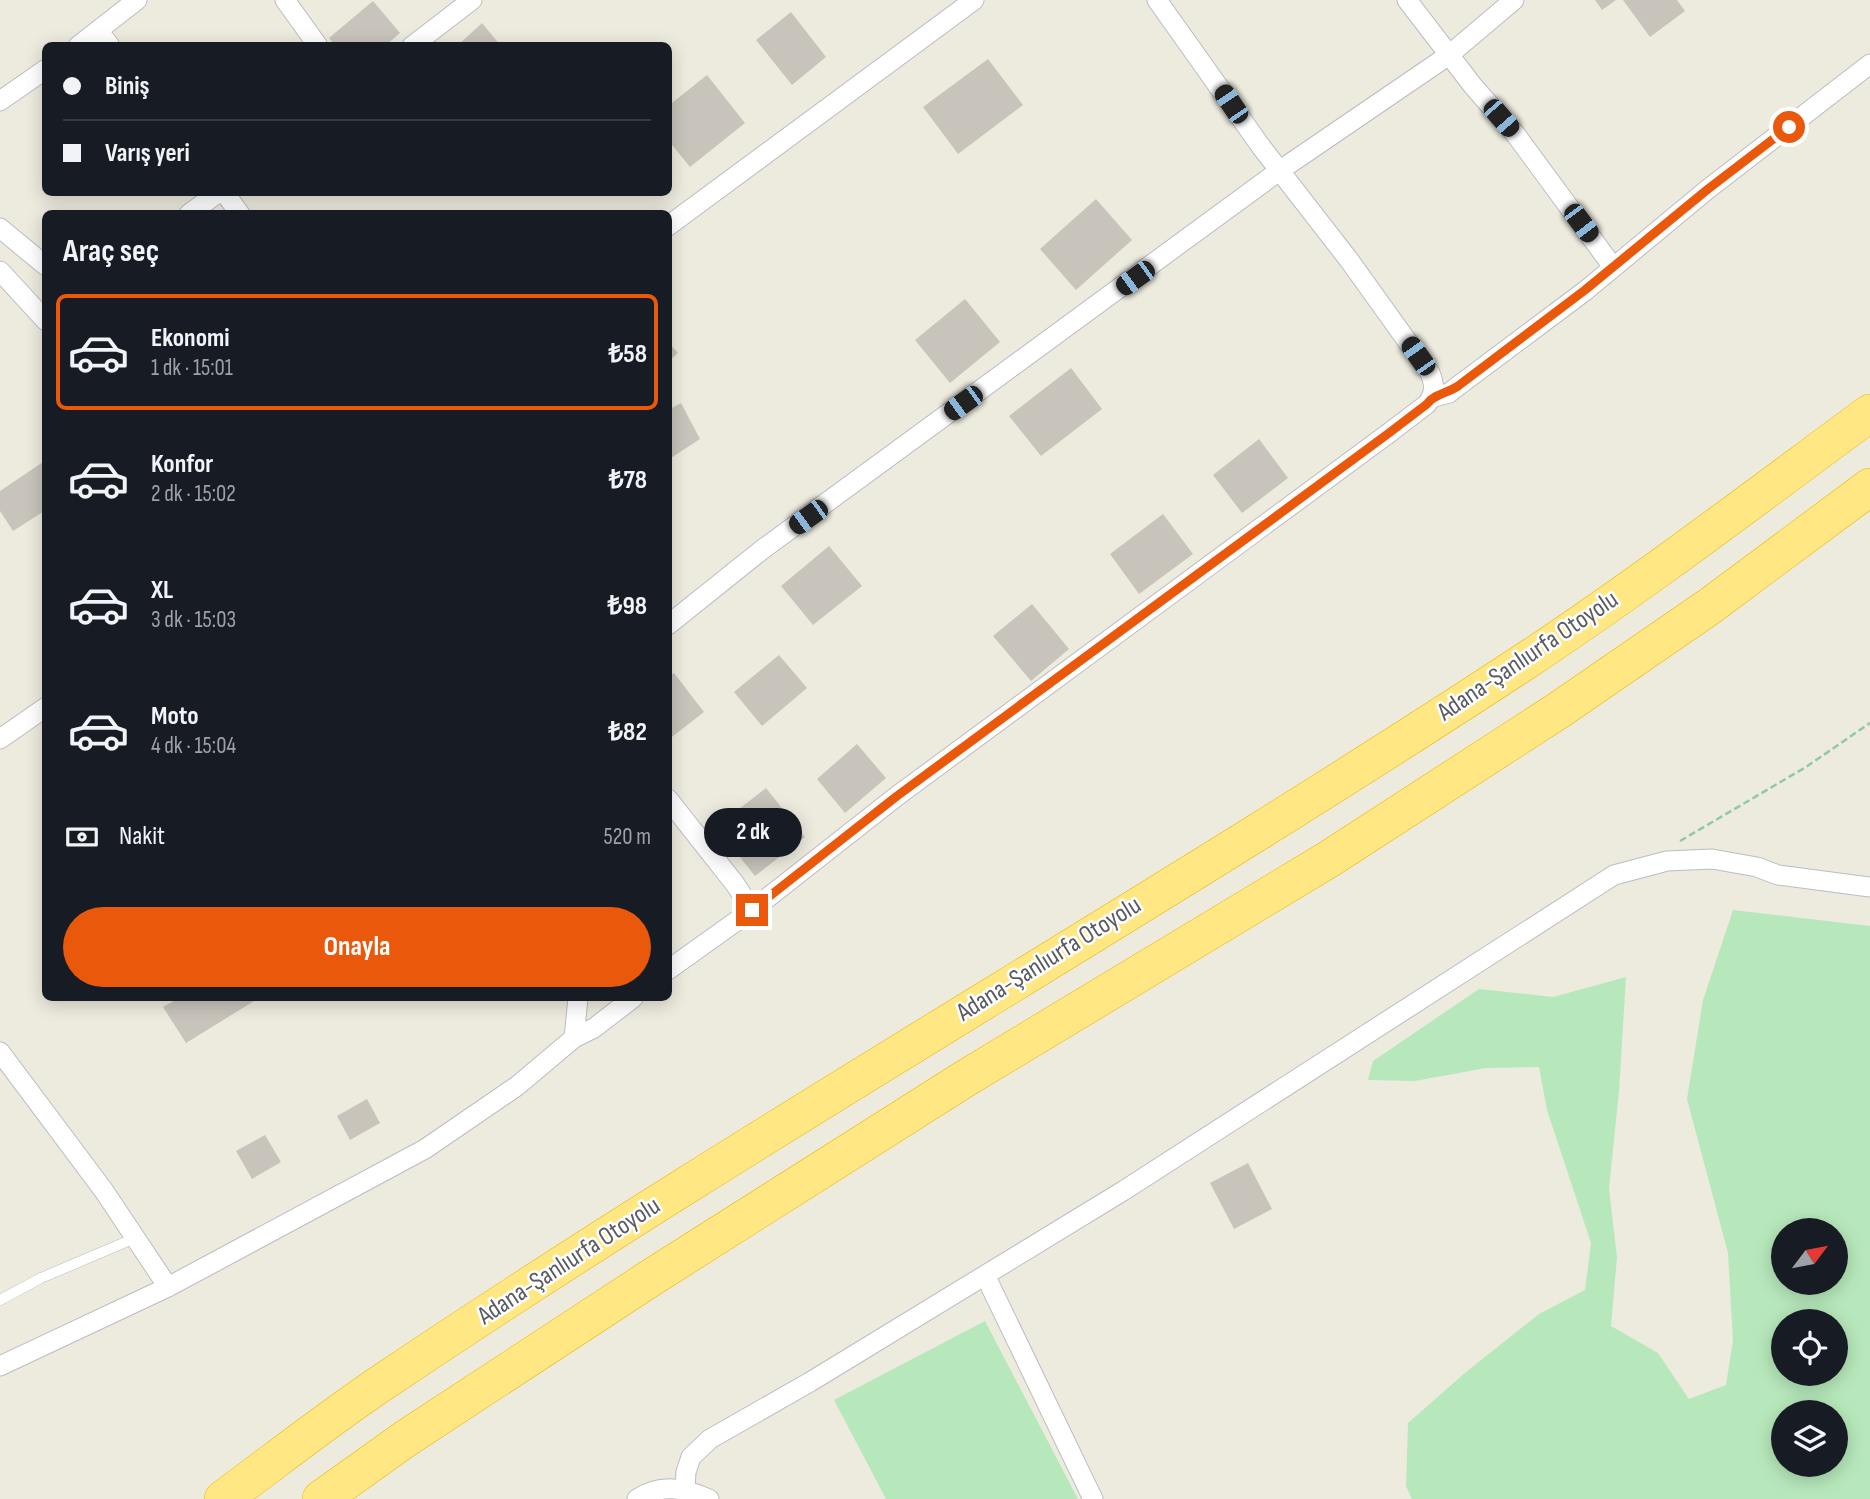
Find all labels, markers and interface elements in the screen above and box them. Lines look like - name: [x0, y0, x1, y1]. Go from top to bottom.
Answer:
- text: Biniş: [105, 71, 149, 102]
- car: [1211, 81, 1252, 127]
- car: [1480, 95, 1523, 141]
- route start: [1773, 111, 1805, 143]
- text: Varış yeri: [105, 138, 190, 169]
- car: [1560, 200, 1603, 246]
- text: Araç seç: [63, 232, 159, 271]
- car: [1112, 257, 1159, 299]
- icon: car: [67, 321, 130, 384]
- text: Ekonomi: [151, 323, 230, 354]
- car: [1398, 333, 1439, 379]
- text: ₺58: [608, 339, 647, 370]
- text: 1 dk · 15:01: [151, 354, 233, 382]
- car: [940, 382, 987, 424]
- icon: car: [67, 447, 130, 510]
- text: Konfor: [151, 449, 213, 480]
- text: ₺78: [609, 465, 647, 496]
- text: 2 dk · 15:02: [151, 480, 236, 508]
- car: [785, 496, 832, 538]
- icon: car: [67, 573, 130, 636]
- text: XL: [151, 575, 173, 606]
- street label: Adana-Şanlıurfa Otoyolu: [1431, 584, 1624, 729]
- text: ₺98: [608, 591, 647, 622]
- text: 3 dk · 15:03: [151, 606, 236, 634]
- icon: car: [67, 699, 130, 762]
- text: Moto: [151, 701, 199, 732]
- text: ₺82: [608, 717, 647, 748]
- text: 4 dk · 15:04: [151, 732, 236, 760]
- callout: 2 dk: [703, 808, 801, 858]
- icon: cash: [63, 818, 101, 856]
- text: 2 dk: [736, 818, 770, 846]
- text: Nakit: [119, 821, 165, 852]
- text: 520 m: [604, 823, 651, 851]
- street label: Adana-Şanlıurfa Otoyolu: [950, 890, 1147, 1029]
- route end: [736, 894, 768, 926]
- button: Onayla: [63, 907, 651, 987]
- street label: Adana-Şanlıurfa Otoyolu: [471, 1190, 666, 1332]
- north arrow: [1771, 1218, 1848, 1295]
- map controls: [1771, 1218, 1848, 1477]
- button: locate: [1771, 1309, 1848, 1386]
- button: layers: [1771, 1400, 1848, 1477]

